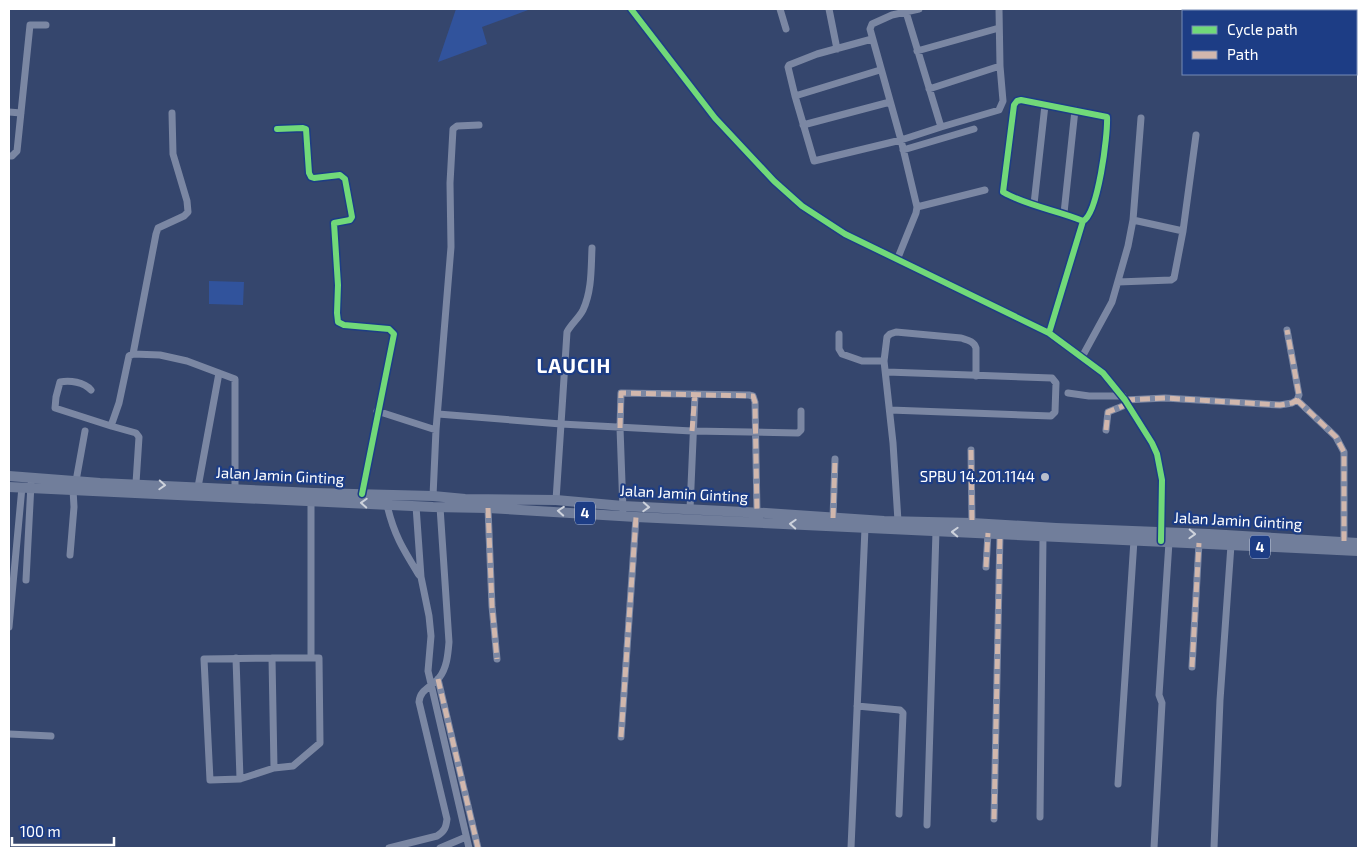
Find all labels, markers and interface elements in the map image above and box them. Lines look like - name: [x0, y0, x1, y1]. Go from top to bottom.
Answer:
- legend: [1182, 10, 1357, 75]
- text: Cycle path: [1227, 20, 1298, 38]
- text: Path: [1227, 45, 1258, 63]
- district label: LAUCIH: [537, 353, 611, 377]
- street label: Jalan Jamin Ginting: [215, 463, 345, 487]
- place label: SPBU 14.201.1144: [920, 467, 1035, 485]
- marker: SPBU 14.201.1144: [1039, 471, 1051, 483]
- one-way arrow: [158, 480, 166, 491]
- street label: Jalan Jamin Ginting: [619, 481, 749, 505]
- one-way arrow: [359, 498, 367, 509]
- road number: 4: [575, 502, 595, 524]
- one-way arrow: [642, 502, 650, 513]
- one-way arrow: [557, 506, 565, 517]
- street label: Jalan Jamin Ginting: [1173, 508, 1303, 532]
- one-way arrow: [789, 519, 797, 530]
- one-way arrow: [951, 527, 958, 537]
- one-way arrow: [1189, 528, 1197, 539]
- road number: 4: [1250, 536, 1270, 558]
- scale bar: [12, 814, 115, 846]
- text: 100 m: [20, 822, 61, 840]

